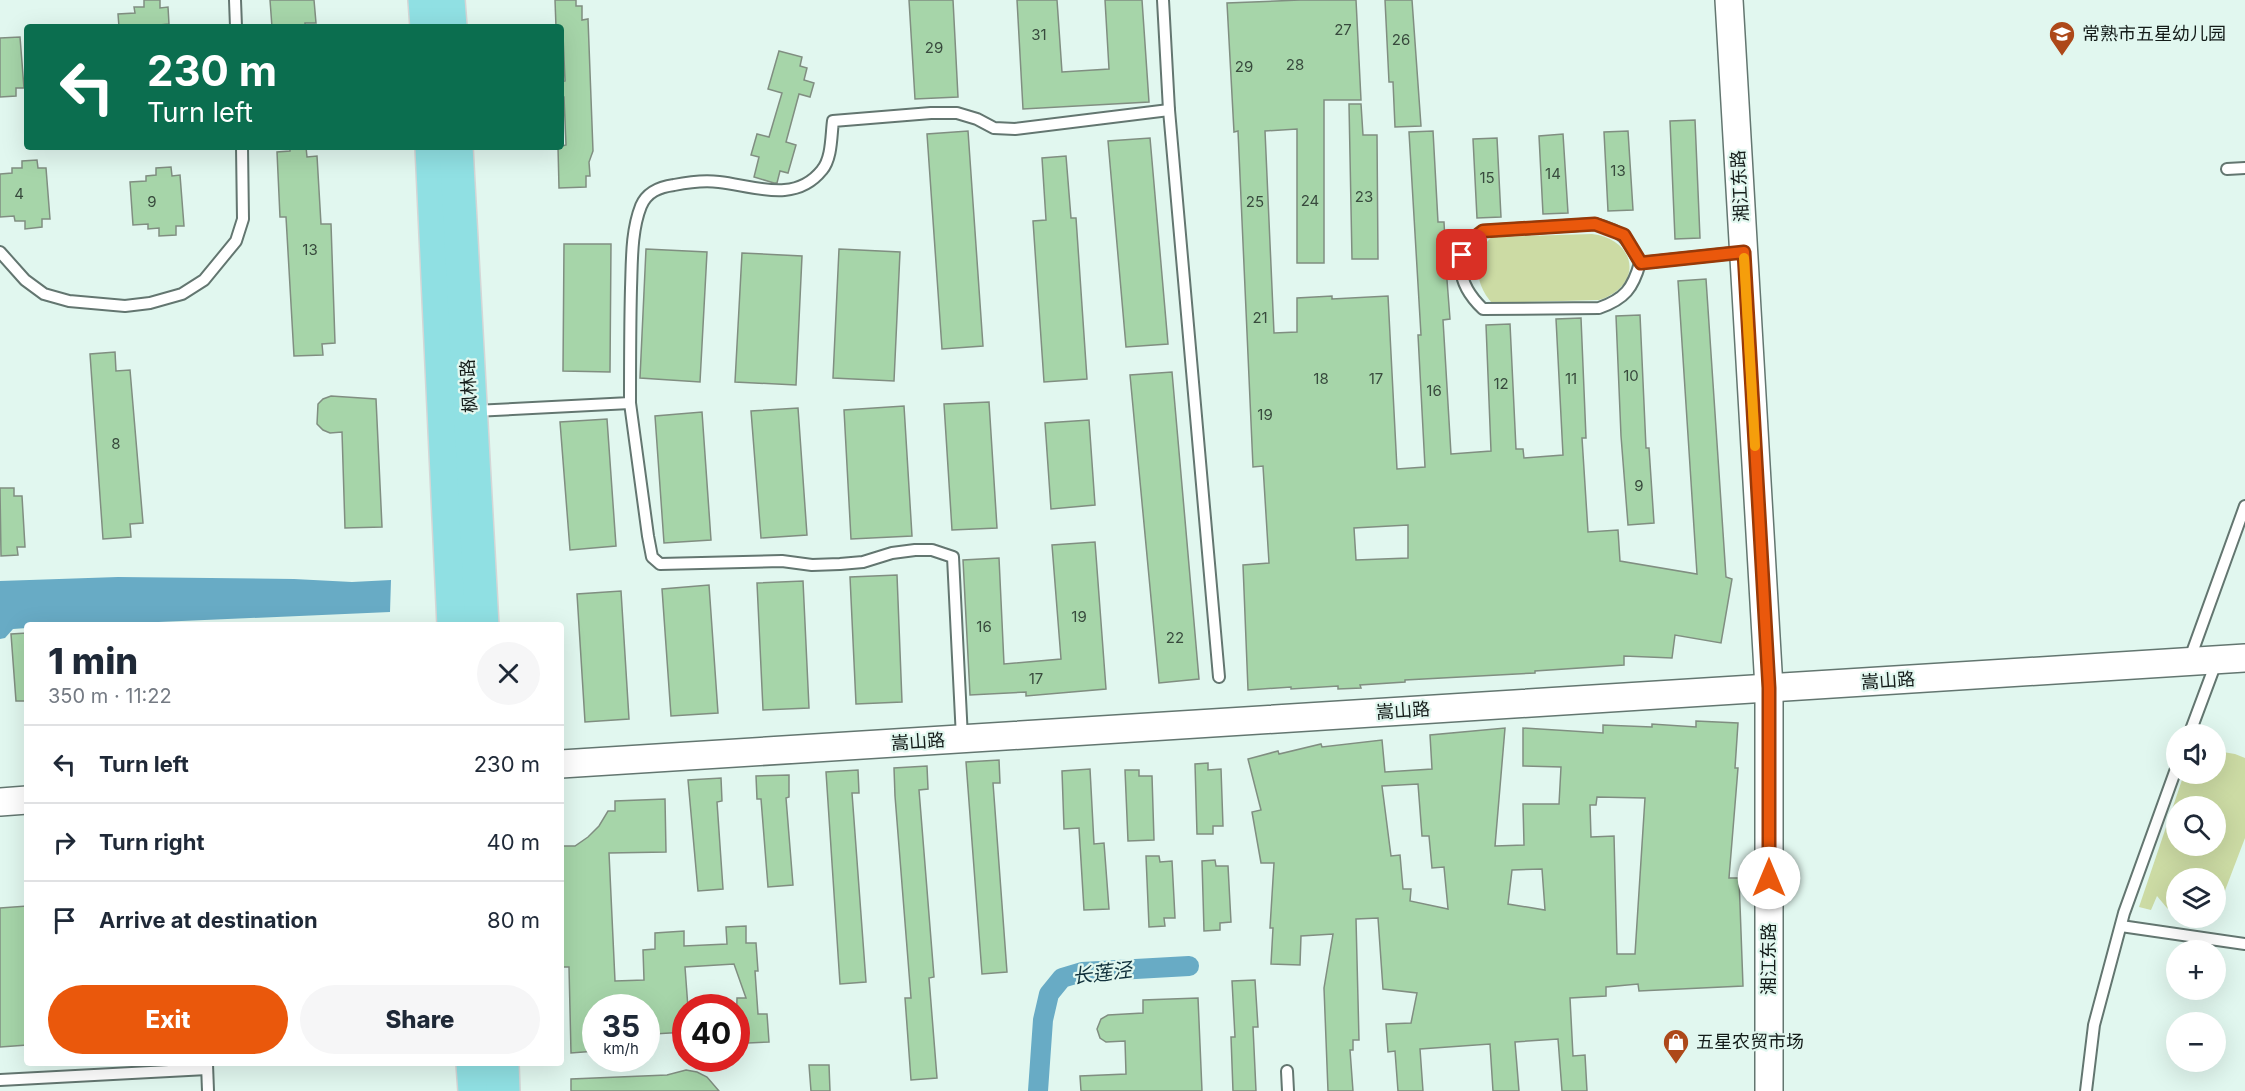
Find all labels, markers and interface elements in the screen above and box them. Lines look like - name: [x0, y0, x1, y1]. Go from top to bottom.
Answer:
- school or university icon: 常熟市五星幼儿园: [2047, 19, 2077, 57]
- house number: 27: [1334, 20, 1352, 39]
- place label: 常熟市五星幼儿园: [2082, 23, 2226, 44]
- house number: 31: [1031, 25, 1047, 44]
- house number: 26: [1392, 30, 1410, 49]
- house number: 29: [925, 38, 943, 57]
- text: 230 m: [147, 45, 277, 96]
- icon: left: [48, 48, 126, 126]
- house number: 28: [1286, 55, 1304, 74]
- house number: 29: [1235, 57, 1253, 76]
- text: Turn left: [147, 96, 253, 129]
- street label: 湘江东路: [1727, 150, 1752, 223]
- house number: 13: [1610, 161, 1626, 180]
- house number: 14: [1545, 164, 1561, 183]
- house number: 15: [1479, 168, 1495, 187]
- house number: 4: [14, 184, 24, 203]
- house number: 23: [1355, 187, 1373, 206]
- house number: 24: [1301, 191, 1319, 210]
- house number: 9: [147, 192, 157, 211]
- house number: 25: [1246, 192, 1264, 211]
- pin: [1436, 229, 1487, 280]
- icon: arrive: [1445, 238, 1478, 271]
- house number: 13: [302, 240, 318, 259]
- house number: 21: [1252, 308, 1268, 327]
- street label: 枫林路: [457, 359, 480, 414]
- house number: 10: [1623, 366, 1639, 385]
- house number: 18: [1313, 369, 1329, 388]
- house number: 17: [1369, 369, 1383, 388]
- house number: 11: [1565, 369, 1577, 388]
- house number: 12: [1493, 374, 1509, 393]
- house number: 16: [1426, 381, 1442, 400]
- house number: 19: [1257, 405, 1273, 424]
- house number: 8: [111, 434, 121, 453]
- house number: 9: [1634, 476, 1644, 495]
- house number: 19: [1071, 607, 1087, 626]
- house number: 16: [976, 617, 992, 636]
- house number: 22: [1166, 628, 1184, 647]
- text: 1 min: [48, 639, 138, 683]
- button: close: [477, 642, 540, 705]
- street label: 嵩山路: [1860, 668, 1916, 693]
- house number: 17: [1029, 669, 1043, 688]
- text: 350 m · 11:22: [48, 684, 172, 708]
- street label: 嵩山路: [1375, 698, 1431, 723]
- map controls: [2166, 724, 2226, 1072]
- button: sound: [2166, 724, 2226, 784]
- street label: 嵩山路: [890, 729, 946, 754]
- icon: left: [48, 748, 81, 781]
- text: Turn left: [99, 751, 189, 777]
- text: 230 m: [474, 751, 540, 777]
- button: search: [2166, 796, 2226, 856]
- icon: right: [48, 826, 81, 859]
- text: Turn right: [99, 829, 205, 855]
- text: 40 m: [486, 829, 540, 855]
- position arrow: [1737, 846, 1801, 910]
- button: layers: [2166, 868, 2226, 928]
- icon: arrive: [48, 904, 81, 937]
- text: Arrive at destination: [99, 907, 318, 933]
- text: 80 m: [487, 907, 540, 933]
- street label: 湘江东路: [1758, 923, 1779, 995]
- button: +: [2166, 940, 2226, 1000]
- water label: 长莲泾: [1071, 957, 1135, 989]
- button: Exit: [48, 985, 288, 1054]
- button: Share: [300, 985, 540, 1054]
- speed limit sign: 40: [672, 994, 750, 1072]
- text: 35: [602, 1008, 640, 1044]
- button: −: [2166, 1012, 2226, 1072]
- shop icon: 五星农贸市场: [1661, 1027, 1691, 1065]
- place label: 五星农贸市场: [1696, 1031, 1804, 1052]
- text: km/h: [603, 1039, 639, 1058]

